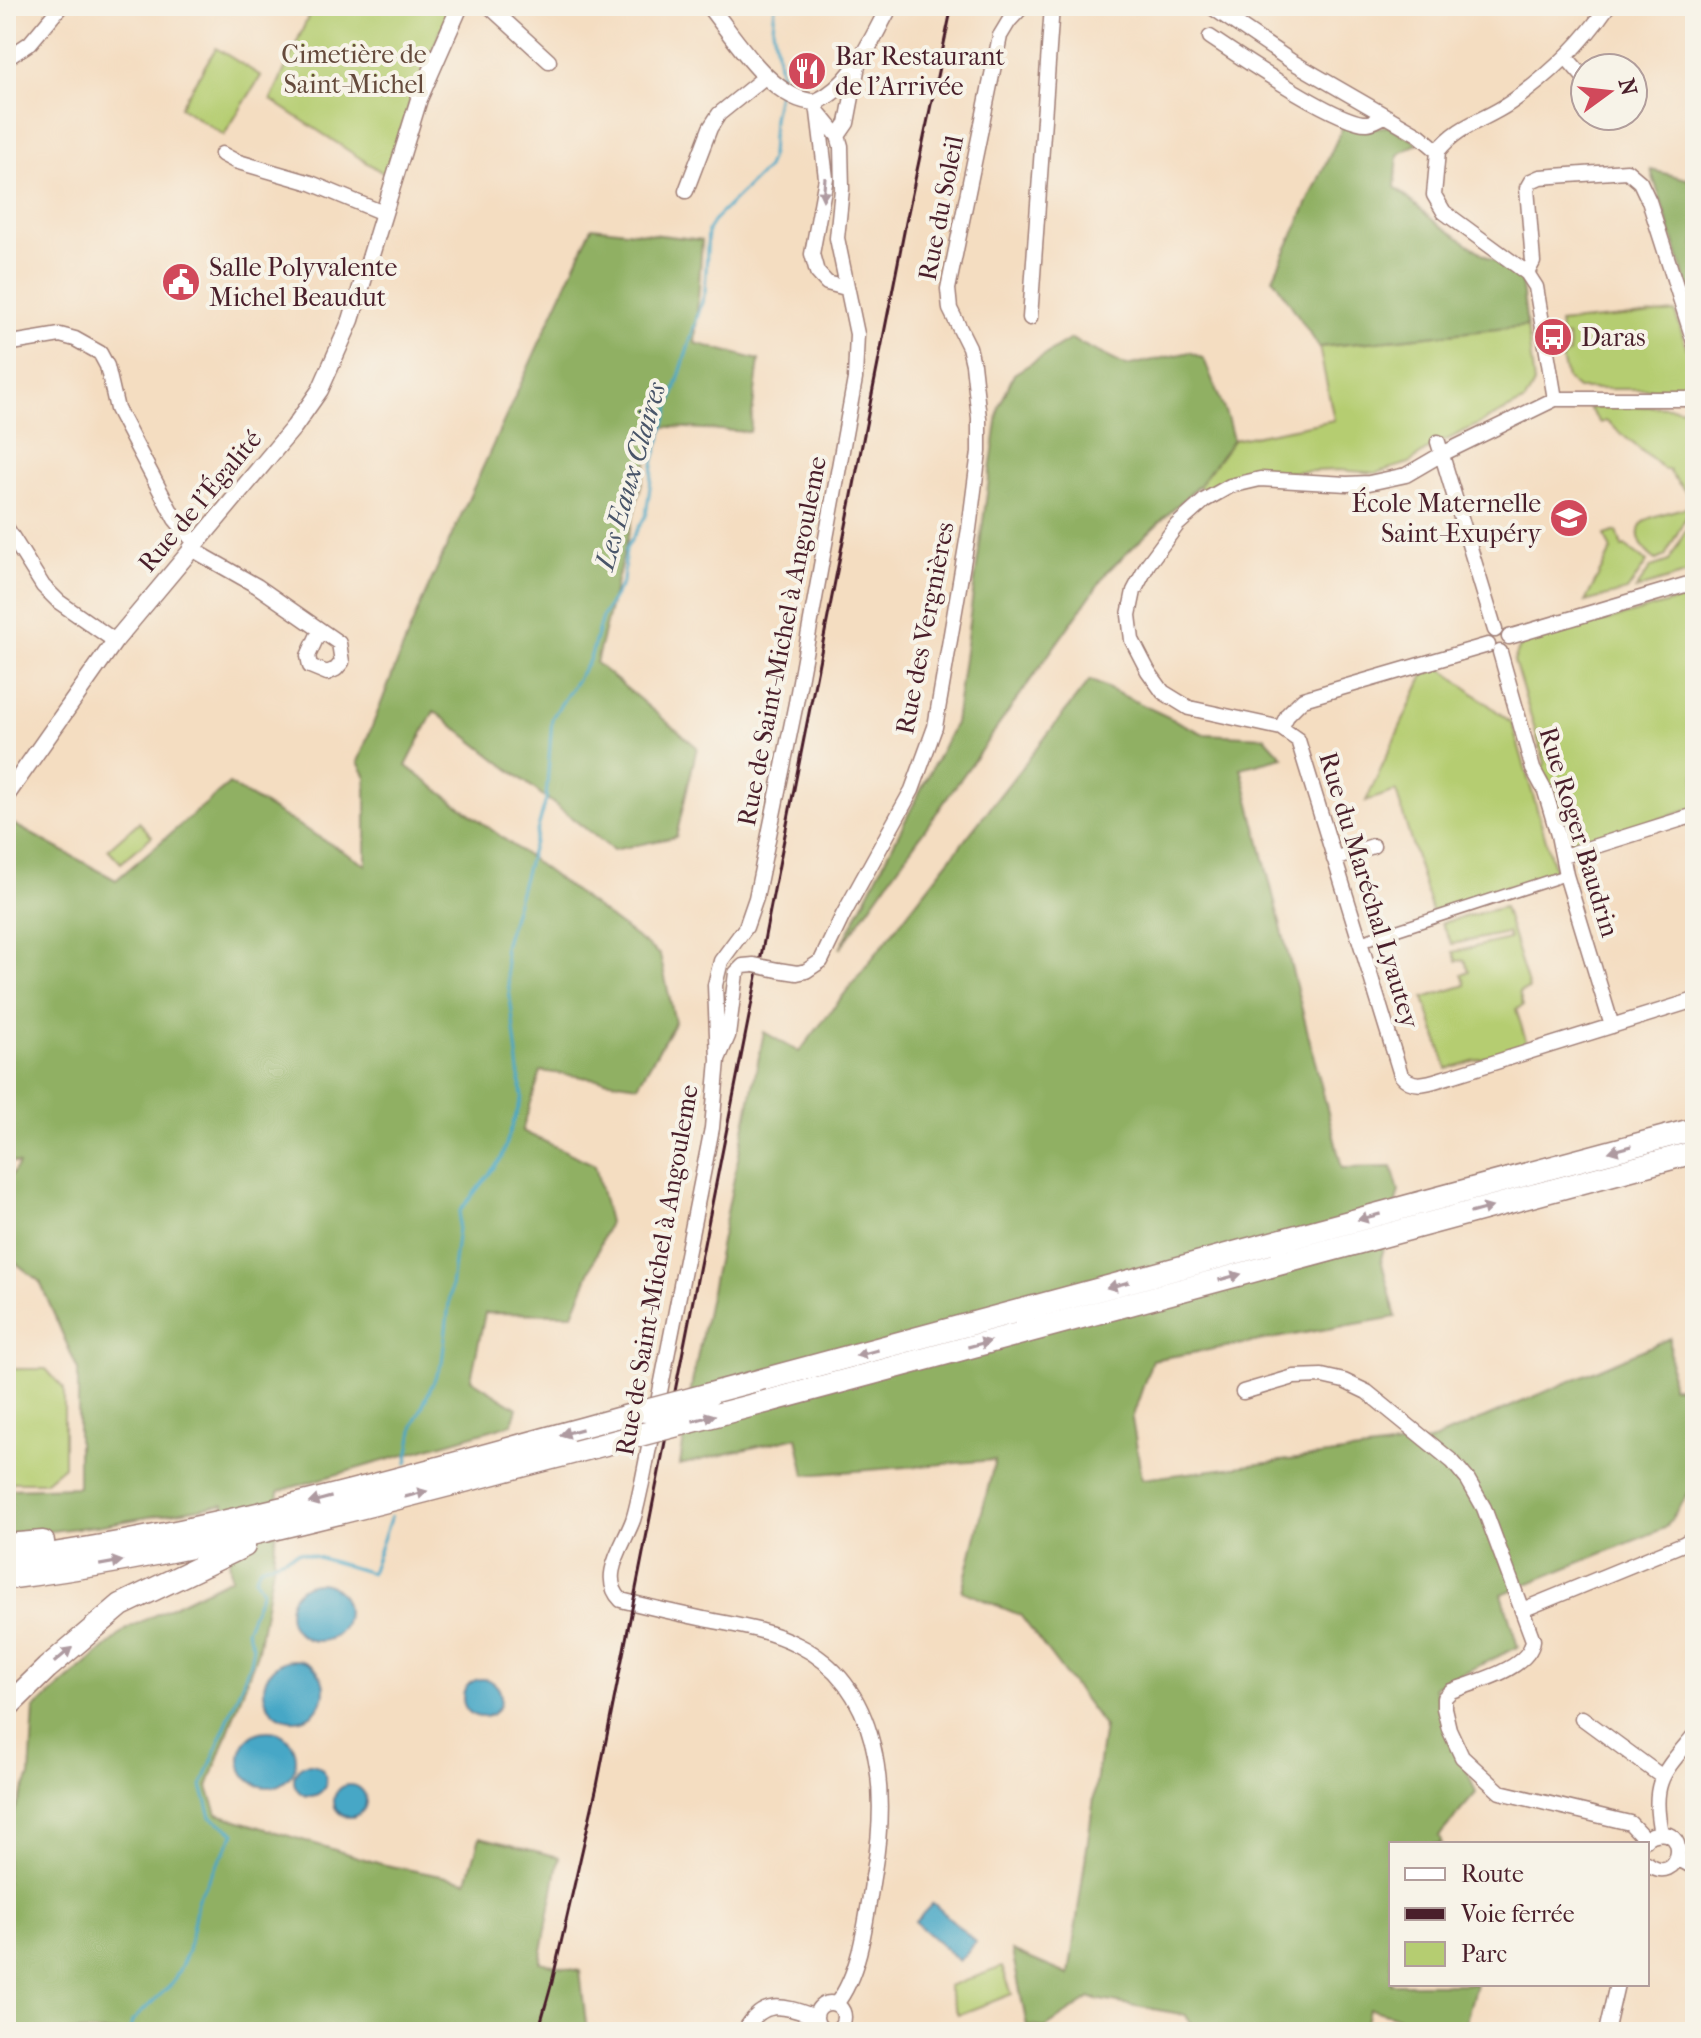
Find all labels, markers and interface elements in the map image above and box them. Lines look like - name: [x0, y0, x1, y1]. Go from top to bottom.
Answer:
- park label: Cimetière de Saint-Michel: [281, 39, 427, 100]
- place label: Bar Restaurant de l'Arrivée: [835, 41, 1005, 102]
- restaurant icon: Bar Restaurant de l'Arrivée: [786, 50, 828, 92]
- north arrow: [1569, 52, 1649, 132]
- text: N: [1613, 76, 1642, 99]
- street label: Rue du Soleil: [912, 133, 970, 283]
- one-way arrow: [817, 177, 830, 202]
- place label: Salle Polyvalente Michel Beaudut: [209, 252, 398, 313]
- public building icon: Salle Polyvalente Michel Beaudut: [160, 261, 202, 303]
- bus stop icon: Daras: [1532, 316, 1574, 358]
- place label: Daras: [1581, 322, 1646, 353]
- water label: Les Eaux Claires: [587, 377, 673, 575]
- street label: Rue de l'Égalité: [131, 423, 268, 578]
- street label: Rue de Saint-Michel à Angouleme: [731, 453, 833, 829]
- place label: École Maternelle Saint-Exupéry: [1351, 487, 1542, 549]
- school or university icon: École Maternelle Saint-Exupéry: [1548, 497, 1590, 539]
- street label: Rue des Vergnières: [889, 519, 961, 737]
- street label: Rue Roger Baudrin: [1532, 723, 1626, 941]
- street label: Rue du Maréchal Lyautey: [1312, 748, 1426, 1033]
- street label: Rue de Saint-Michel à Angouleme: [609, 1082, 705, 1458]
- one-way arrow: [1607, 1143, 1631, 1156]
- one-way arrow: [1469, 1203, 1494, 1215]
- one-way arrow: [1356, 1211, 1380, 1224]
- one-way arrow: [1219, 1270, 1243, 1283]
- one-way arrow: [1105, 1279, 1129, 1292]
- one-way arrow: [967, 1338, 992, 1350]
- one-way arrow: [854, 1347, 879, 1359]
- one-way arrow: [693, 1411, 717, 1424]
- one-way arrow: [559, 1426, 583, 1439]
- one-way arrow: [403, 1487, 428, 1499]
- one-way arrow: [308, 1494, 333, 1506]
- one-way arrow: [99, 1556, 124, 1568]
- one-way arrow: [53, 1647, 73, 1664]
- legend: [1389, 1842, 1649, 1986]
- text: Route: [1461, 1860, 1524, 1888]
- text: Voie ferrée: [1460, 1900, 1575, 1928]
- text: Parc: [1461, 1940, 1507, 1968]

